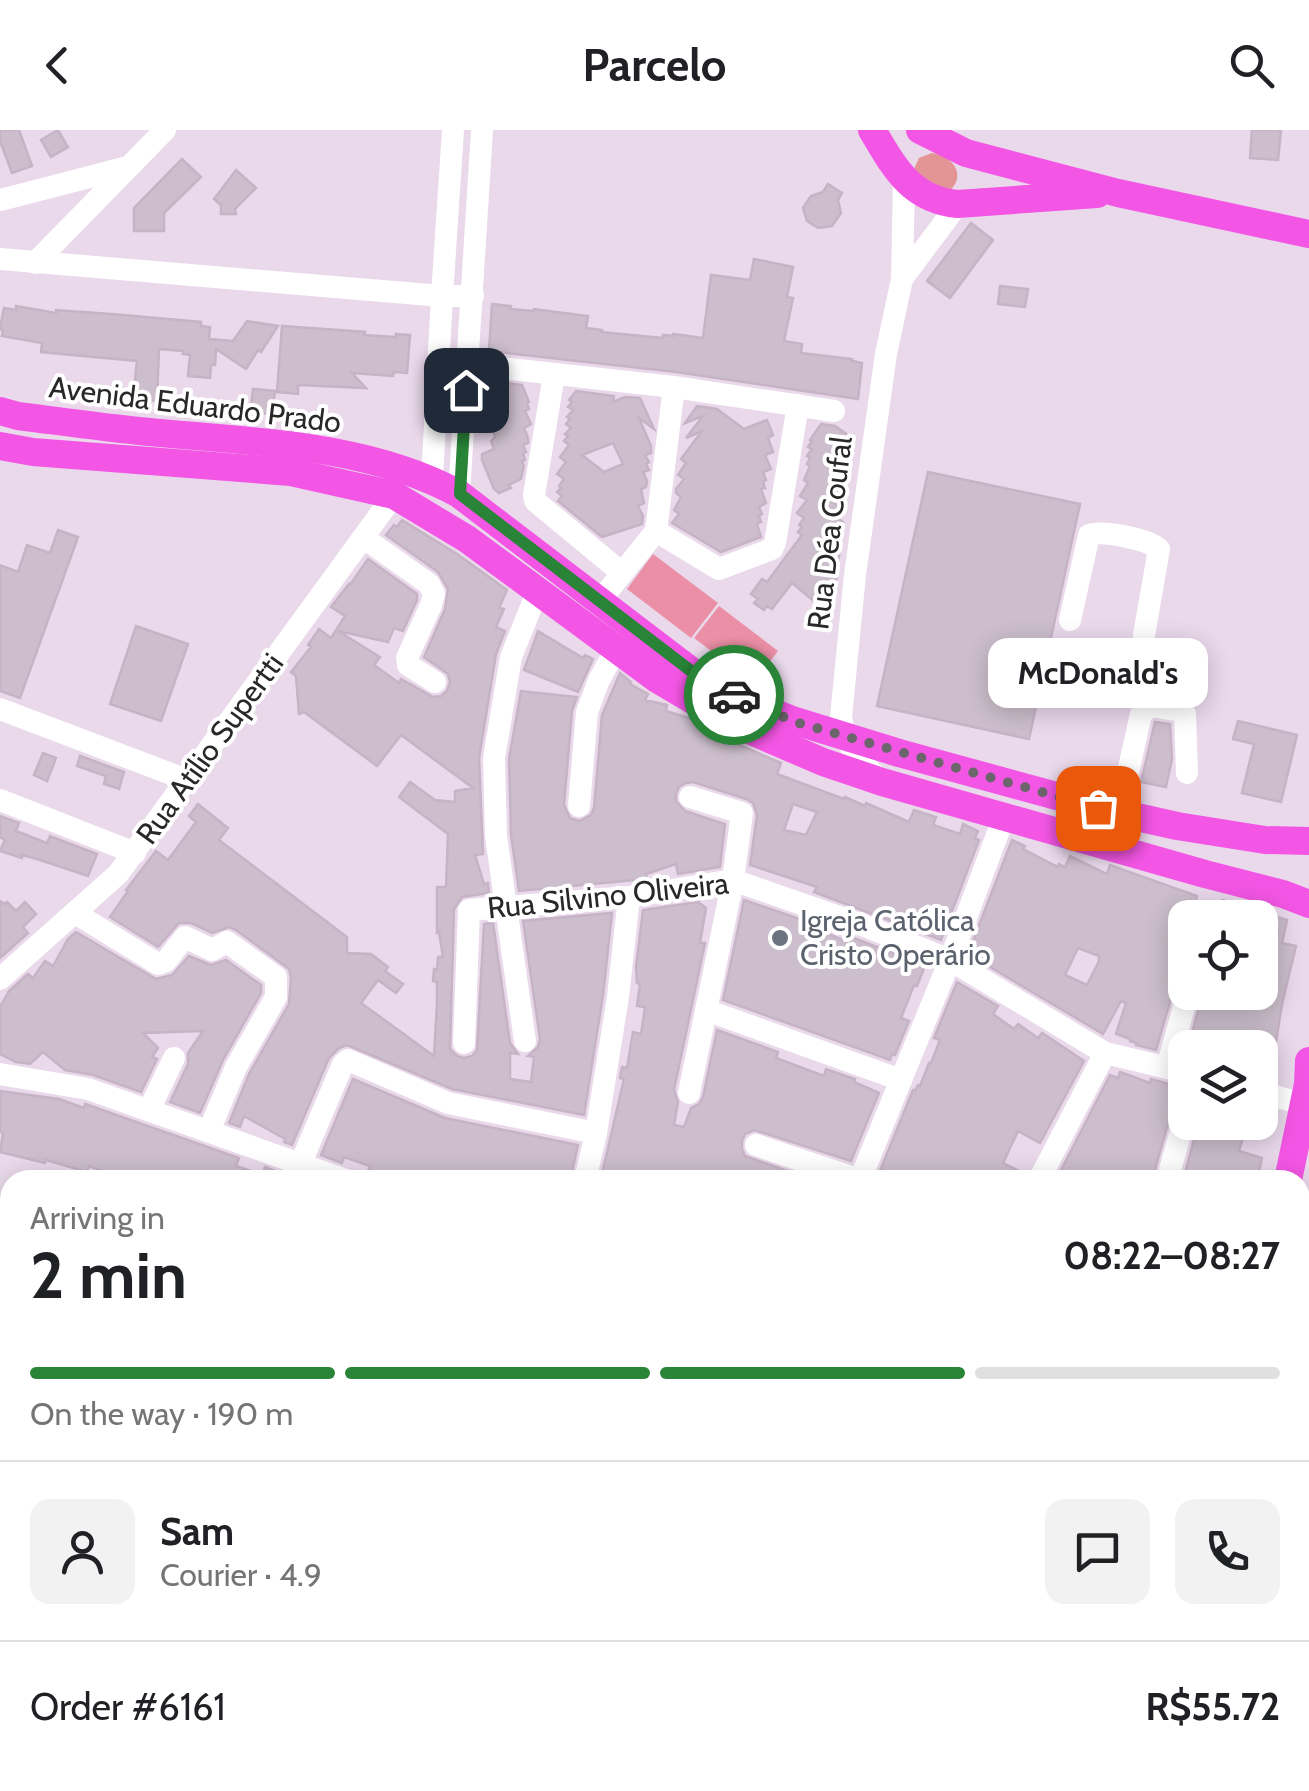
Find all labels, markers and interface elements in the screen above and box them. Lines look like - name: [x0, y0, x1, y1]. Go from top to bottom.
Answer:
- icon: back: [30, 38, 85, 93]
- text: Parcelo: [583, 38, 726, 92]
- icon: search: [1224, 38, 1279, 93]
- pin: [424, 348, 509, 433]
- icon: home: [439, 363, 494, 418]
- street label: Avenida Eduardo Prado: [47, 368, 343, 441]
- street label: Rua Déa Coufal: [799, 434, 860, 632]
- callout: McDonald's: [988, 638, 1208, 708]
- courier: [684, 645, 784, 745]
- street label: Rua Atílio Supertti: [128, 646, 291, 851]
- text: McDonald's: [1018, 653, 1178, 692]
- icon: car: [707, 668, 762, 723]
- pin: [1056, 766, 1141, 851]
- icon: bag: [1071, 781, 1126, 836]
- street label: Rua Silvino Oliveira: [485, 864, 731, 927]
- map controls: [1168, 900, 1278, 1140]
- button: locate: [1168, 900, 1278, 1010]
- place label: Igreja Católica Cristo Operário: [800, 902, 991, 973]
- marker: Igreja Católica Cristo Operário: [769, 927, 791, 949]
- button: layers: [1168, 1030, 1278, 1140]
- text: Arriving in: [30, 1198, 165, 1237]
- text: 08:22–08:27: [1063, 1232, 1280, 1279]
- text: 2 min: [30, 1235, 187, 1314]
- text: On the way · 190 m: [30, 1394, 293, 1433]
- button: person: [30, 1499, 135, 1604]
- button: chat: [1045, 1499, 1150, 1604]
- button: phone: [1175, 1499, 1280, 1604]
- text: Sam: [160, 1508, 234, 1555]
- text: Courier · 4.9: [160, 1555, 322, 1594]
- text: Order #6161: [30, 1683, 226, 1730]
- text: R$55.72: [1145, 1683, 1280, 1730]

